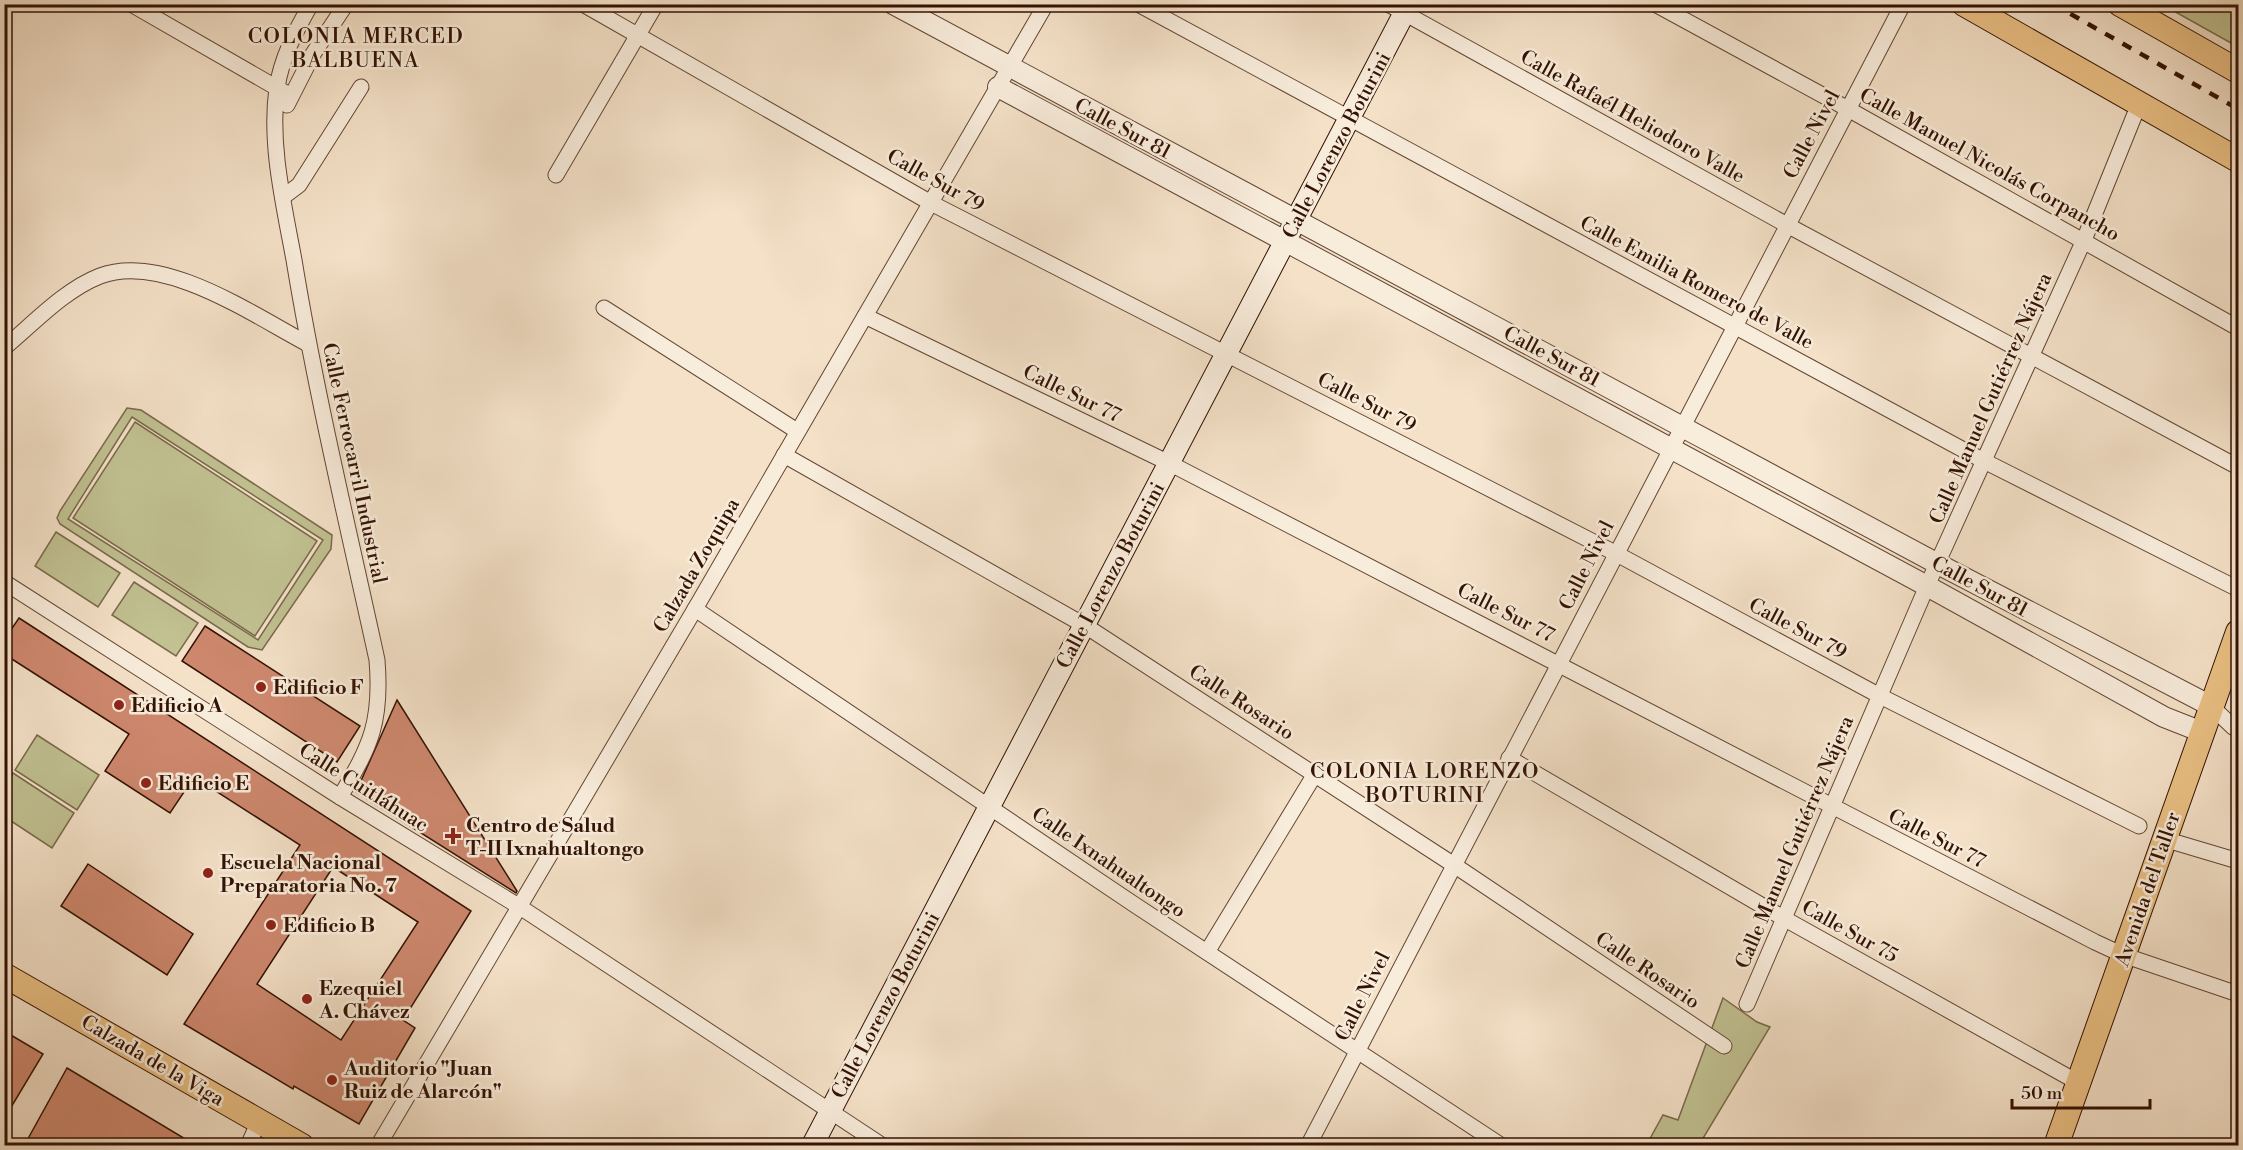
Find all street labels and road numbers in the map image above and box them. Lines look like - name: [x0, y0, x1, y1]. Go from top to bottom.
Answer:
- street label: Calle Rafaél Heliodoro Valle: [1516, 45, 1749, 190]
- street label: Calle Lorenzo Boturini: [1278, 48, 1397, 243]
- street label: Calle Manuel Nicolás Corpancho: [1855, 83, 2124, 247]
- street label: Calle Nivel: [1779, 86, 1846, 183]
- street label: Calle Sur 81: [1070, 93, 1175, 165]
- street label: Calle Sur 79: [882, 144, 988, 218]
- street label: Calle Emilia Romero de Valle: [1575, 211, 1817, 356]
- street label: Calle Manuel Gutiérrez Nájera: [1925, 268, 2059, 528]
- street label: Calle Sur 81: [1499, 321, 1604, 393]
- street label: Calle Ferrocarril Industrial: [316, 341, 391, 586]
- street label: Calle Sur 77: [1018, 360, 1124, 429]
- street label: Calle Sur 79: [1313, 368, 1420, 439]
- street label: Calle Lorenzo Boturini: [1052, 478, 1171, 673]
- street label: Calzada Zoquipa: [649, 493, 746, 638]
- street label: Calle Nivel: [1554, 517, 1621, 615]
- street label: Calle Sur 81: [1927, 551, 2032, 623]
- street label: Calle Sur 77: [1453, 578, 1558, 648]
- street label: Calle Sur 79: [1744, 593, 1851, 666]
- street label: Calle Rosario: [1184, 660, 1299, 747]
- street label: Calle Manuel Gutiérrez Nájera: [1731, 712, 1860, 973]
- street label: Calle Cuitláhuac: [294, 738, 433, 838]
- street label: Calle Ixnahualtongo: [1026, 802, 1190, 924]
- street label: Calle Sur 77: [1884, 804, 1989, 874]
- street label: Avenida del Taller: [2110, 809, 2187, 971]
- street label: Calle Sur 75: [1797, 896, 1902, 969]
- street label: Calle Lorenzo Boturini: [827, 908, 946, 1103]
- street label: Calle Rosario: [1590, 927, 1704, 1015]
- street label: Calle Nivel: [1330, 948, 1397, 1046]
- street label: Calzada de la Viga: [76, 1010, 229, 1113]

